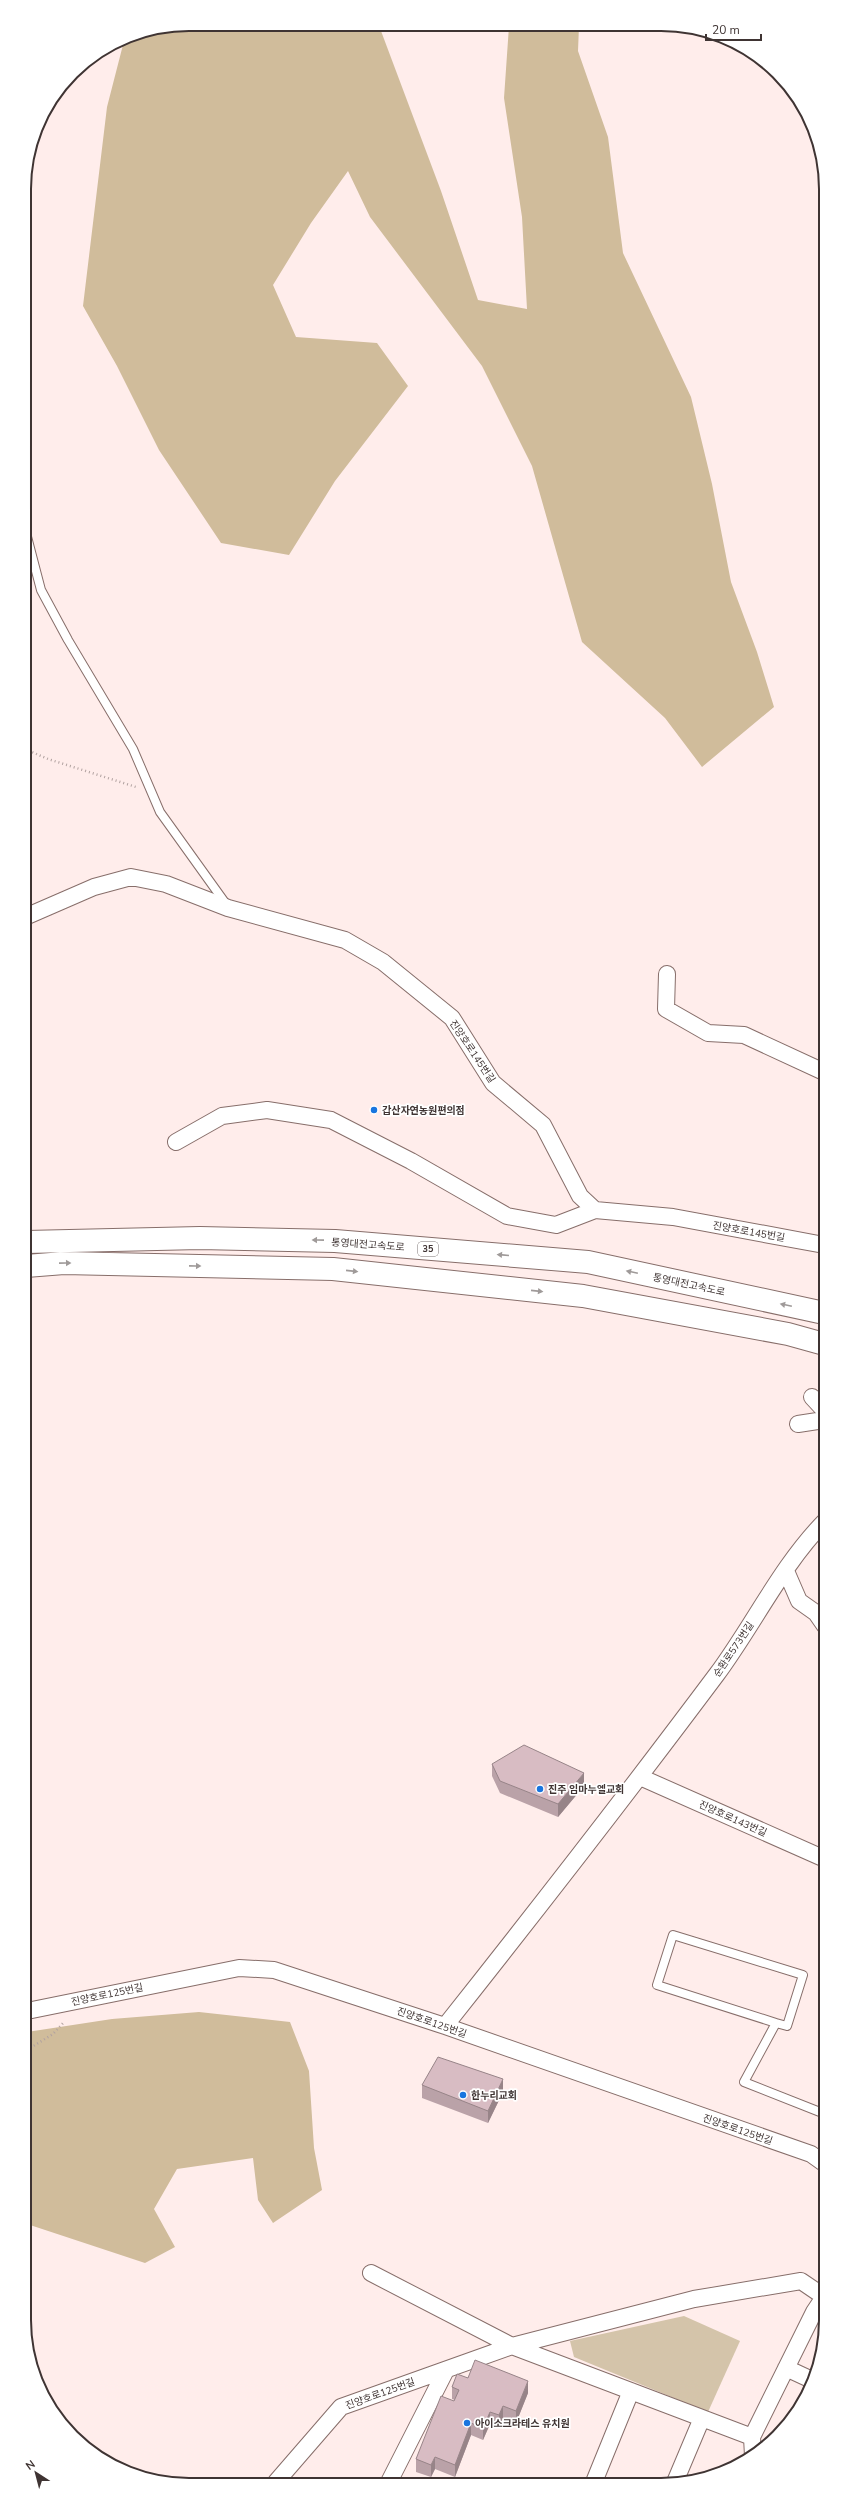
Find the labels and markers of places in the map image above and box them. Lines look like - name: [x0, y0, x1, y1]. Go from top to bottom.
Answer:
- place label: 갑산자연농원편의점: [382, 1104, 465, 1118]
- marker: 갑산자연농원편의점: [369, 1105, 379, 1115]
- place label: 진주 임마누엘교회: [548, 1783, 624, 1797]
- marker: 진주 임마누엘교회: [535, 1784, 545, 1794]
- place label: 한누리교회: [471, 2089, 517, 2103]
- marker: 한누리교회: [458, 2090, 468, 2100]
- place label: 아이소크라테스 유치원: [475, 2417, 570, 2431]
- marker: 아이소크라테스 유치원: [462, 2418, 472, 2428]

